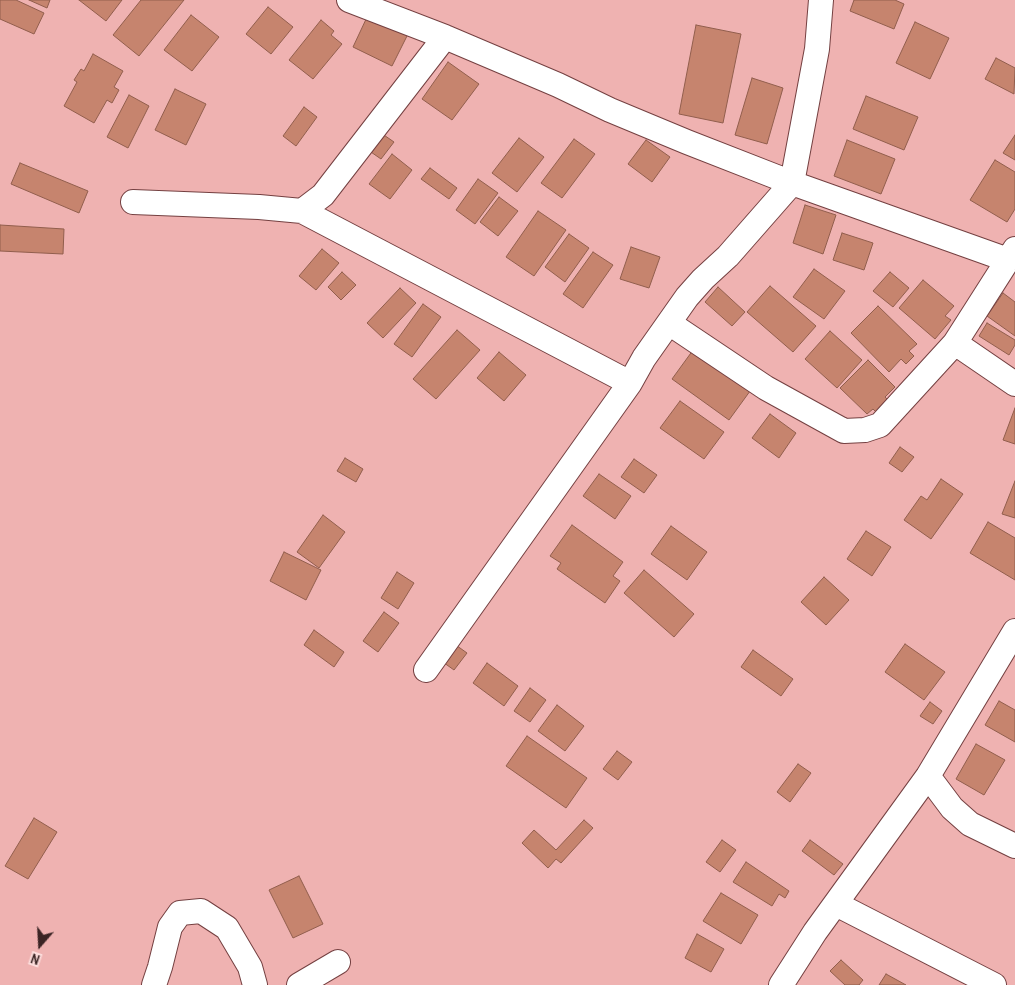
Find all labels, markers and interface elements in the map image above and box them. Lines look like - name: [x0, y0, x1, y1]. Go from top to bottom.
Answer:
- north arrow: [15, 920, 65, 970]
- text: N: [28, 949, 42, 969]

